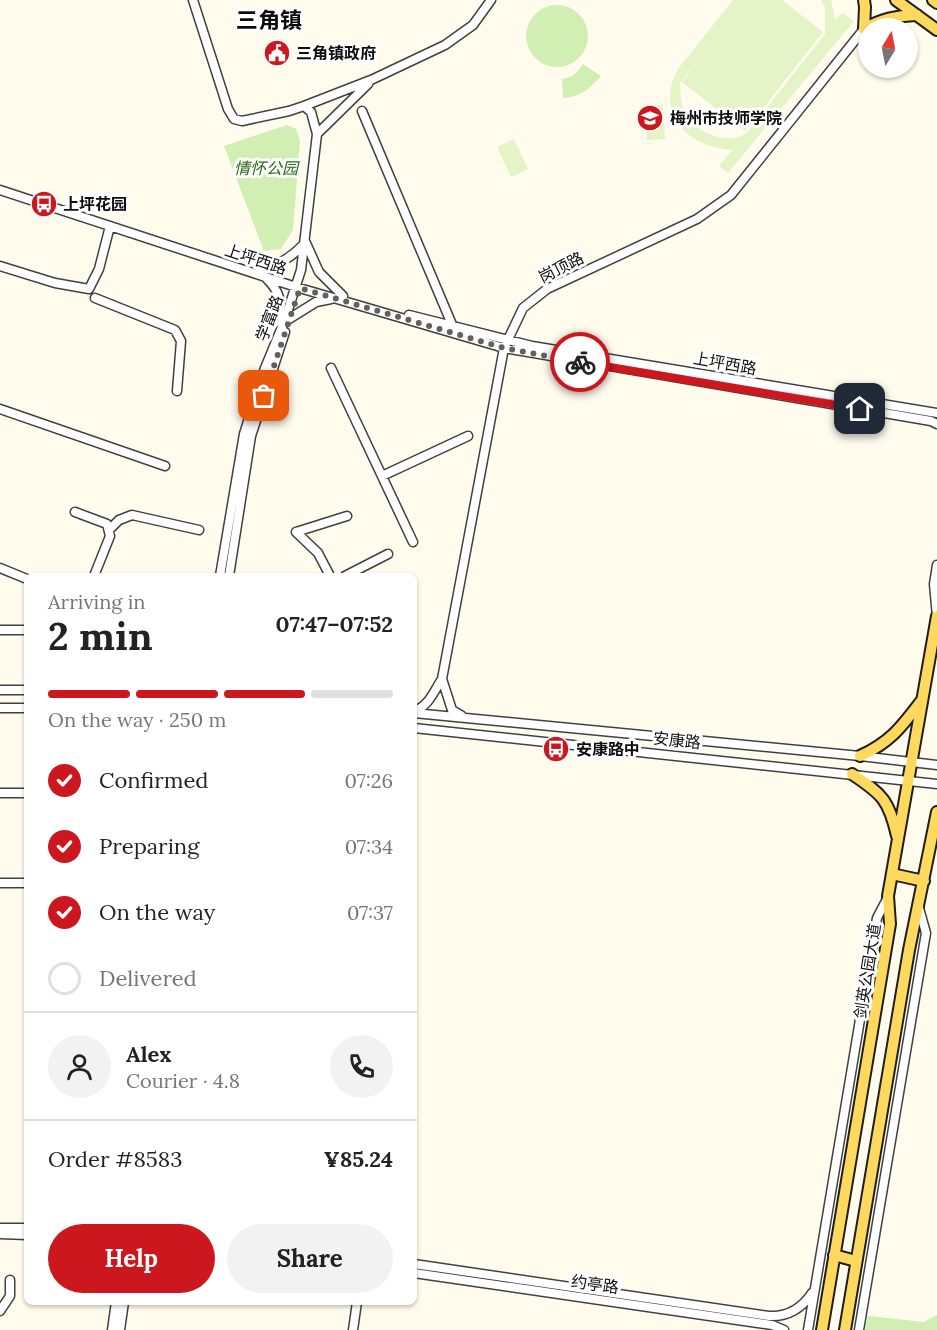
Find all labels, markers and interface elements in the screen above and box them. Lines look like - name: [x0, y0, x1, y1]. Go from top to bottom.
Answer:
- district label: 三角镇: [236, 6, 302, 34]
- north arrow: [858, 18, 918, 78]
- map controls: [858, 18, 918, 78]
- public building icon: 三角镇政府: [262, 38, 292, 68]
- place label: 三角镇政府: [296, 43, 376, 63]
- school or university icon: 梅州市技师学院: [635, 103, 665, 133]
- place label: 梅州市技师学院: [670, 108, 782, 128]
- park label: 情怀公园: [234, 158, 300, 178]
- bus stop icon: 上坪花园: [29, 189, 59, 219]
- place label: 上坪花园: [63, 194, 127, 214]
- street label: 上坪西路: [222, 240, 290, 278]
- street label: 岗顶路: [535, 247, 587, 287]
- street label: 学富路: [251, 292, 287, 344]
- courier: [550, 332, 610, 392]
- icon: bike: [564, 346, 597, 379]
- street label: 上坪西路: [692, 348, 758, 378]
- pin: [238, 370, 289, 421]
- icon: bag: [247, 379, 280, 412]
- pin: [834, 383, 885, 434]
- icon: home: [843, 392, 876, 425]
- text: Arriving in: [48, 589, 145, 614]
- text: 07:47–07:52: [275, 610, 393, 638]
- text: 2 min: [48, 611, 153, 661]
- text: On the way · 250 m: [48, 707, 226, 732]
- street label: 安康路: [652, 728, 702, 752]
- bus stop icon: 安康路中: [541, 734, 571, 764]
- place label: 安康路中: [576, 739, 640, 759]
- icon: check: [48, 764, 81, 797]
- text: Confirmed: [99, 766, 208, 794]
- text: 07:26: [345, 768, 393, 793]
- icon: check: [48, 830, 81, 863]
- text: Preparing: [99, 832, 199, 860]
- text: 07:34: [345, 834, 393, 859]
- icon: check: [48, 896, 81, 929]
- text: On the way: [99, 898, 215, 926]
- text: 07:37: [347, 900, 393, 925]
- street label: 剑英公园大道: [850, 922, 884, 1020]
- text: Delivered: [99, 964, 197, 992]
- button: person: [48, 1035, 111, 1098]
- button: phone: [330, 1035, 393, 1098]
- text: Alex: [126, 1040, 171, 1068]
- text: Courier · 4.8: [126, 1068, 240, 1093]
- text: Order #8583: [48, 1145, 182, 1173]
- text: ¥85.24: [324, 1145, 393, 1173]
- button: Help: [48, 1224, 215, 1293]
- button: Share: [227, 1224, 393, 1293]
- street label: 约亭路: [570, 1271, 620, 1297]

